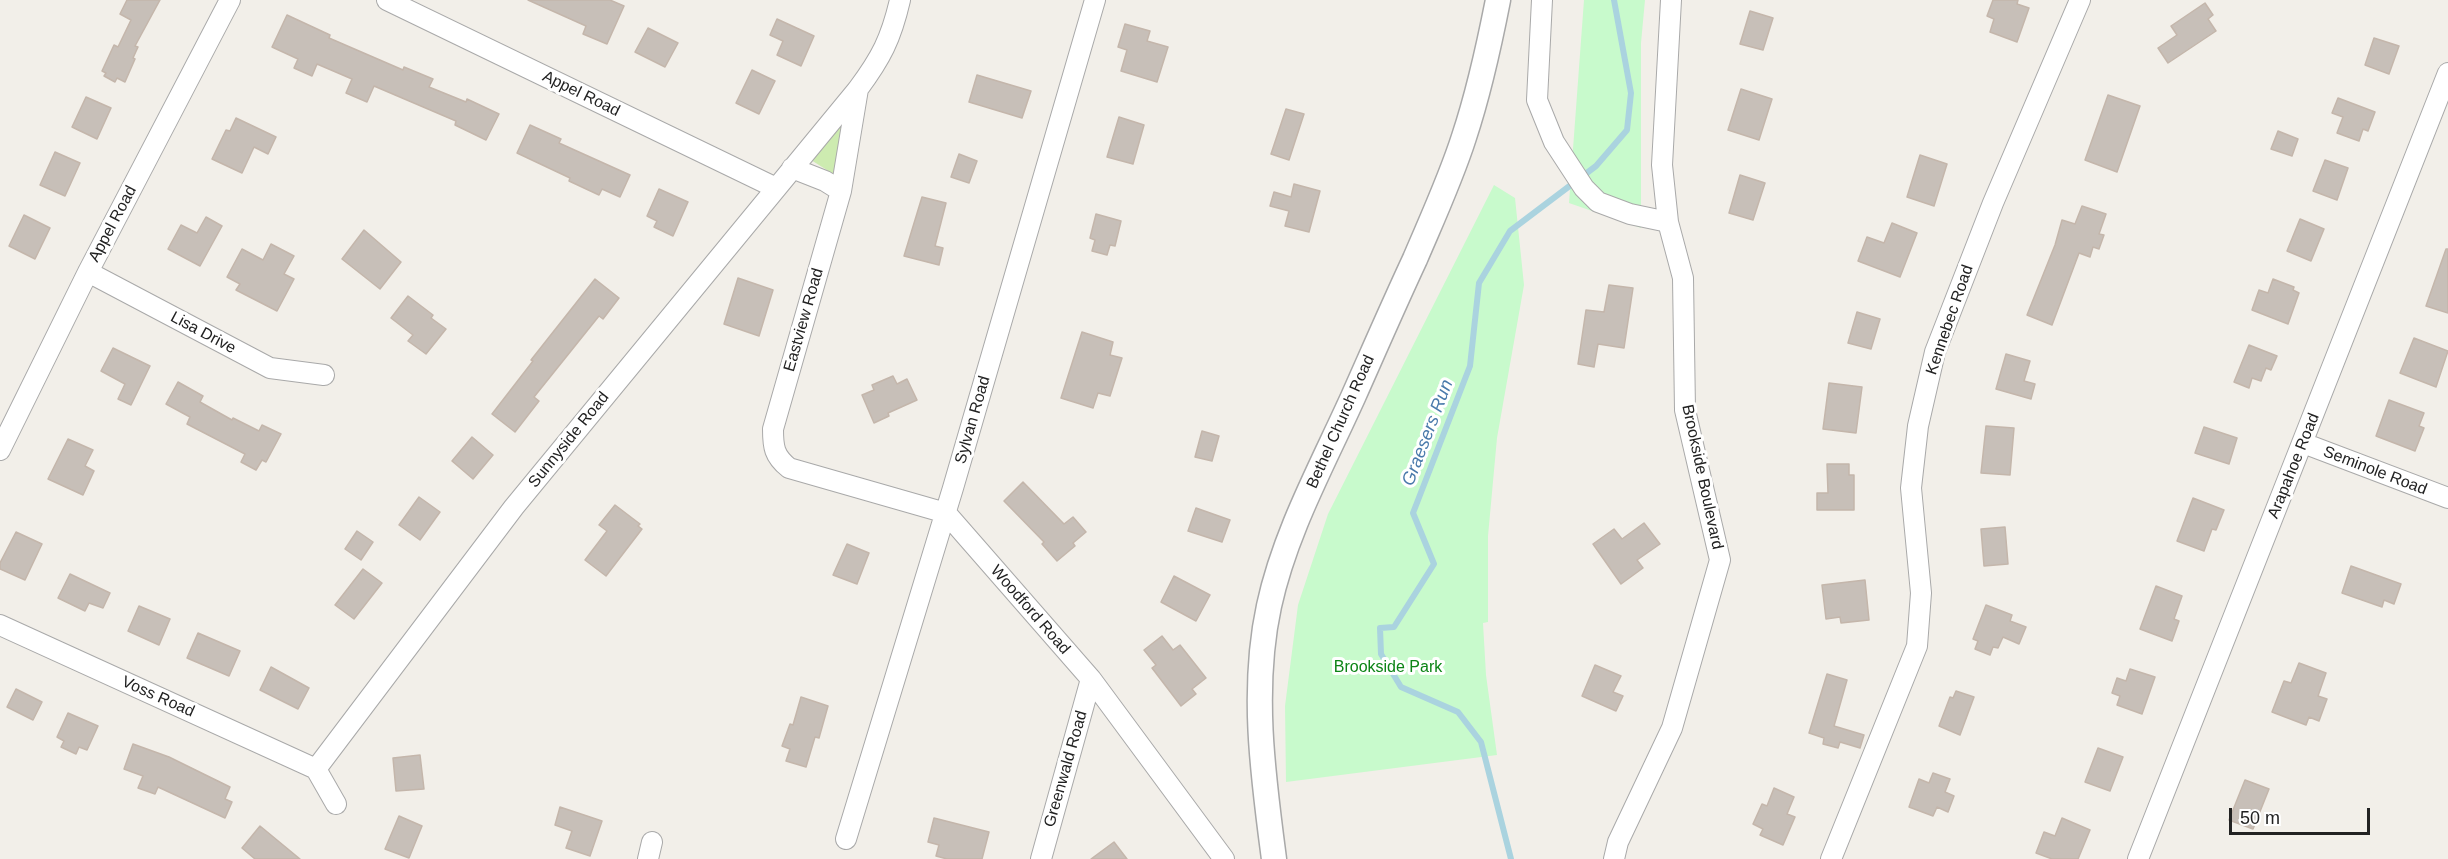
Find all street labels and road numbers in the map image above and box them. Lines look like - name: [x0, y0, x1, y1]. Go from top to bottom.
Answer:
- street label: Appel Road: [539, 67, 623, 121]
- street label: Appel Road: [85, 183, 141, 265]
- street label: Kennebec Road: [1922, 263, 1978, 377]
- street label: Eastview Road: [780, 266, 828, 374]
- street label: Lisa Drive: [167, 308, 239, 358]
- street label: Bethel Church Road: [1303, 352, 1379, 492]
- street label: Sylvan Road: [951, 374, 995, 466]
- street label: Sunnyside Road: [525, 388, 613, 492]
- street label: Brookside Boulevard: [1677, 403, 1727, 551]
- street label: Arapahoe Road: [2264, 410, 2324, 522]
- street label: Seminole Road: [2320, 442, 2430, 500]
- street label: Woodford Road: [986, 562, 1074, 658]
- street label: Voss Road: [119, 672, 197, 722]
- street label: Greenwald Road: [1040, 709, 1092, 829]

